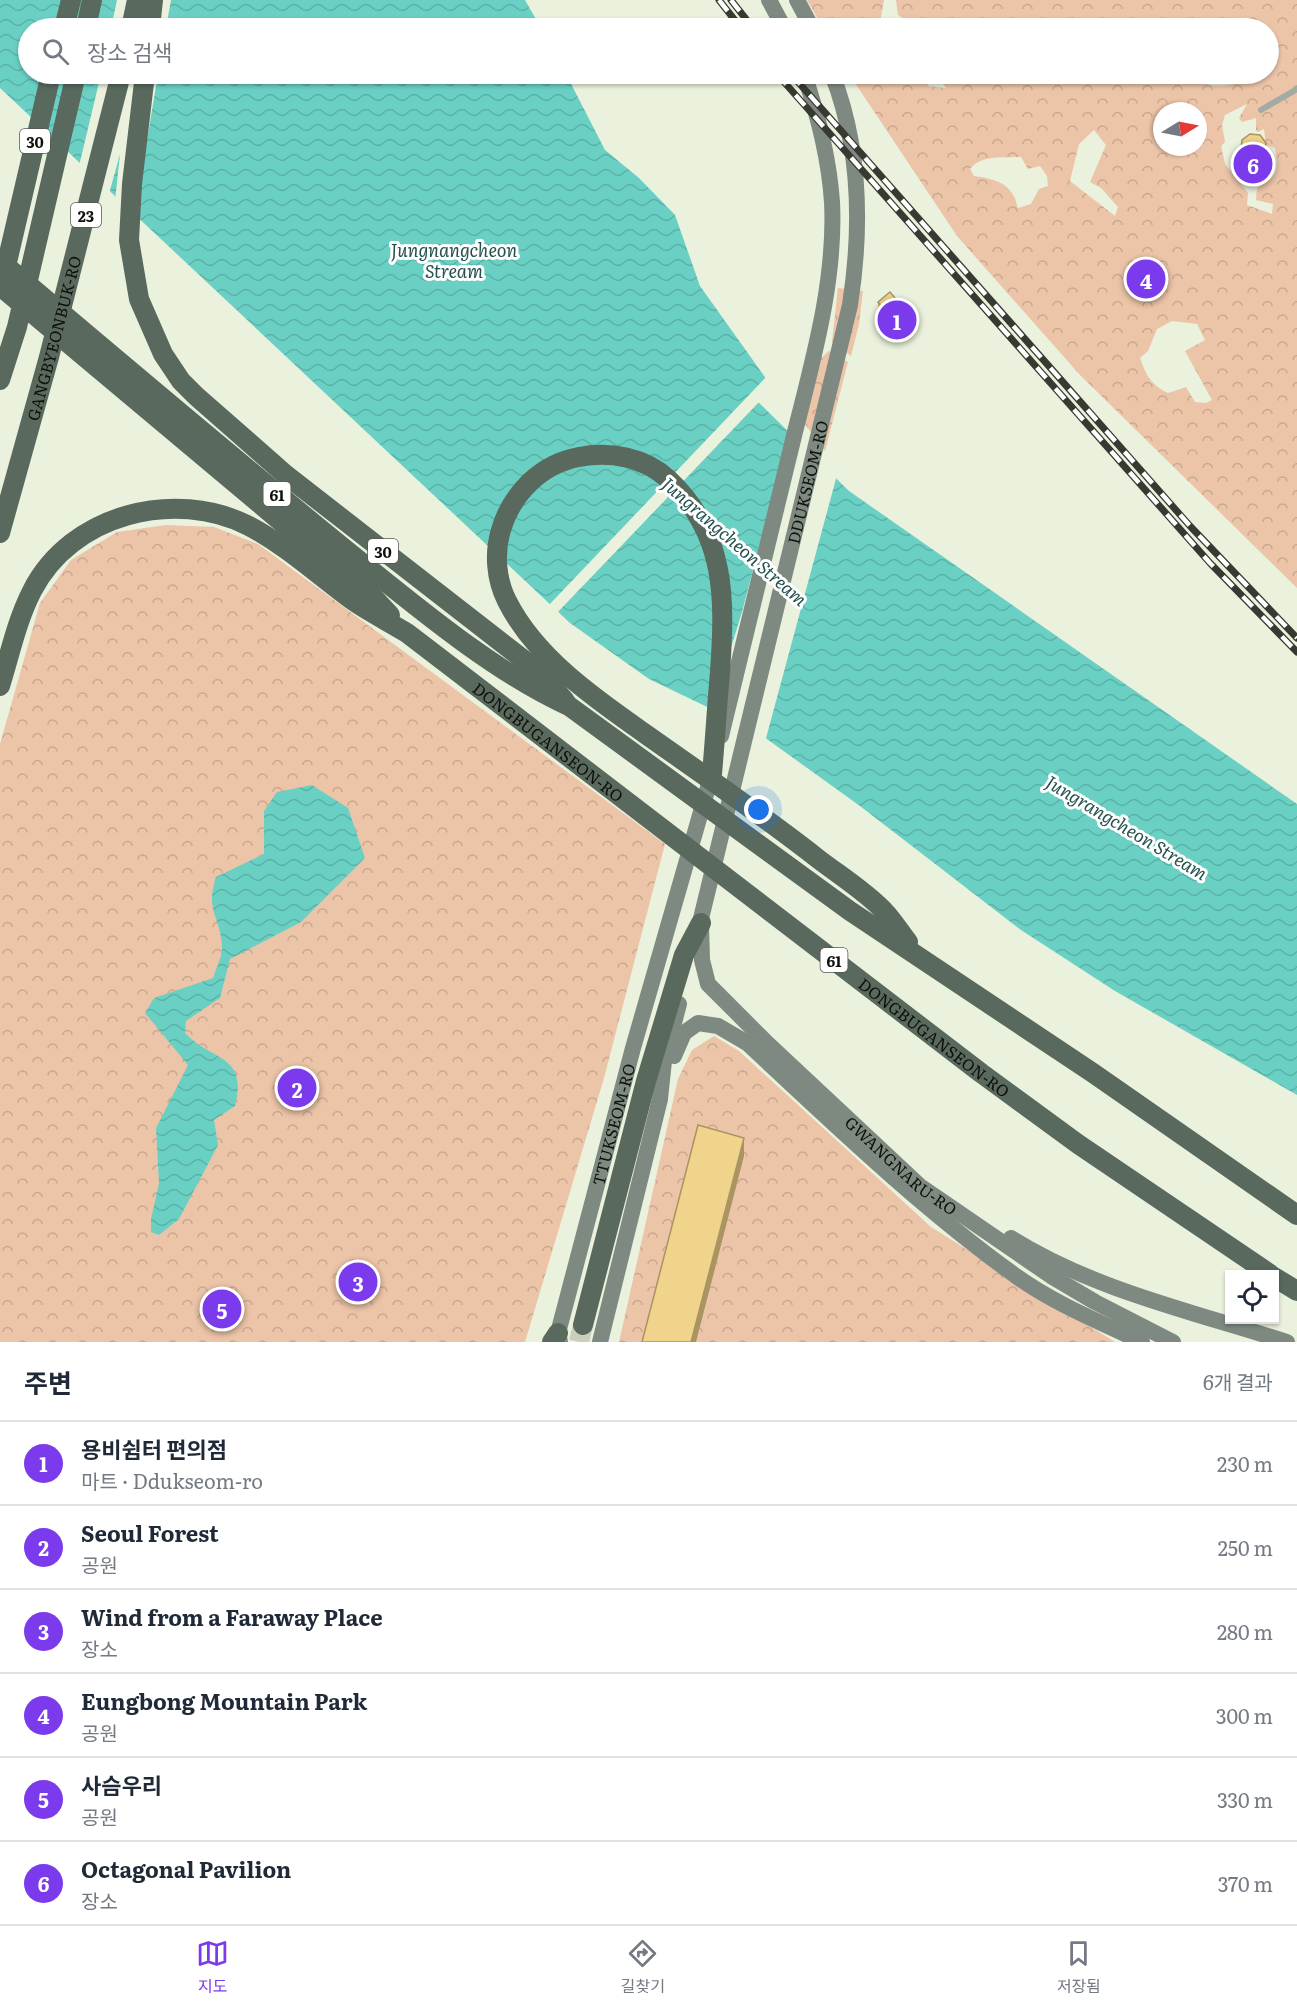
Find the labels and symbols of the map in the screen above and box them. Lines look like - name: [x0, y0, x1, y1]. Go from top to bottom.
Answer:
- north arrow: [1153, 102, 1207, 156]
- road number: 30: [20, 129, 50, 153]
- pin: 6: [1234, 142, 1272, 186]
- road number: 23: [71, 203, 101, 227]
- water label: Jungnangcheon Stream: [391, 236, 518, 284]
- street label: GANGBYEONBUK-RO: [20, 253, 86, 423]
- pin: 4: [1126, 256, 1166, 302]
- pin: 1: [878, 298, 916, 342]
- street label: DDUKSEOM-RO: [780, 418, 834, 546]
- water label: Jungrangcheon Stream: [657, 470, 814, 612]
- road number: 61: [264, 482, 290, 506]
- road number: 30: [368, 539, 398, 563]
- street label: DONGBUGANSEON-RO: [468, 676, 629, 807]
- water label: Jungrangcheon Stream: [1041, 768, 1213, 886]
- your location: [744, 795, 773, 824]
- road number: 61: [820, 948, 848, 972]
- street label: DONGBUGANSEON-RO: [854, 972, 1015, 1102]
- street label: TTUKSEOM-RO: [585, 1061, 640, 1188]
- pin: 2: [278, 1066, 316, 1110]
- street label: GWANGNARU-RO: [840, 1110, 962, 1220]
- pin: 3: [338, 1260, 378, 1304]
- pin: 5: [202, 1286, 242, 1332]

